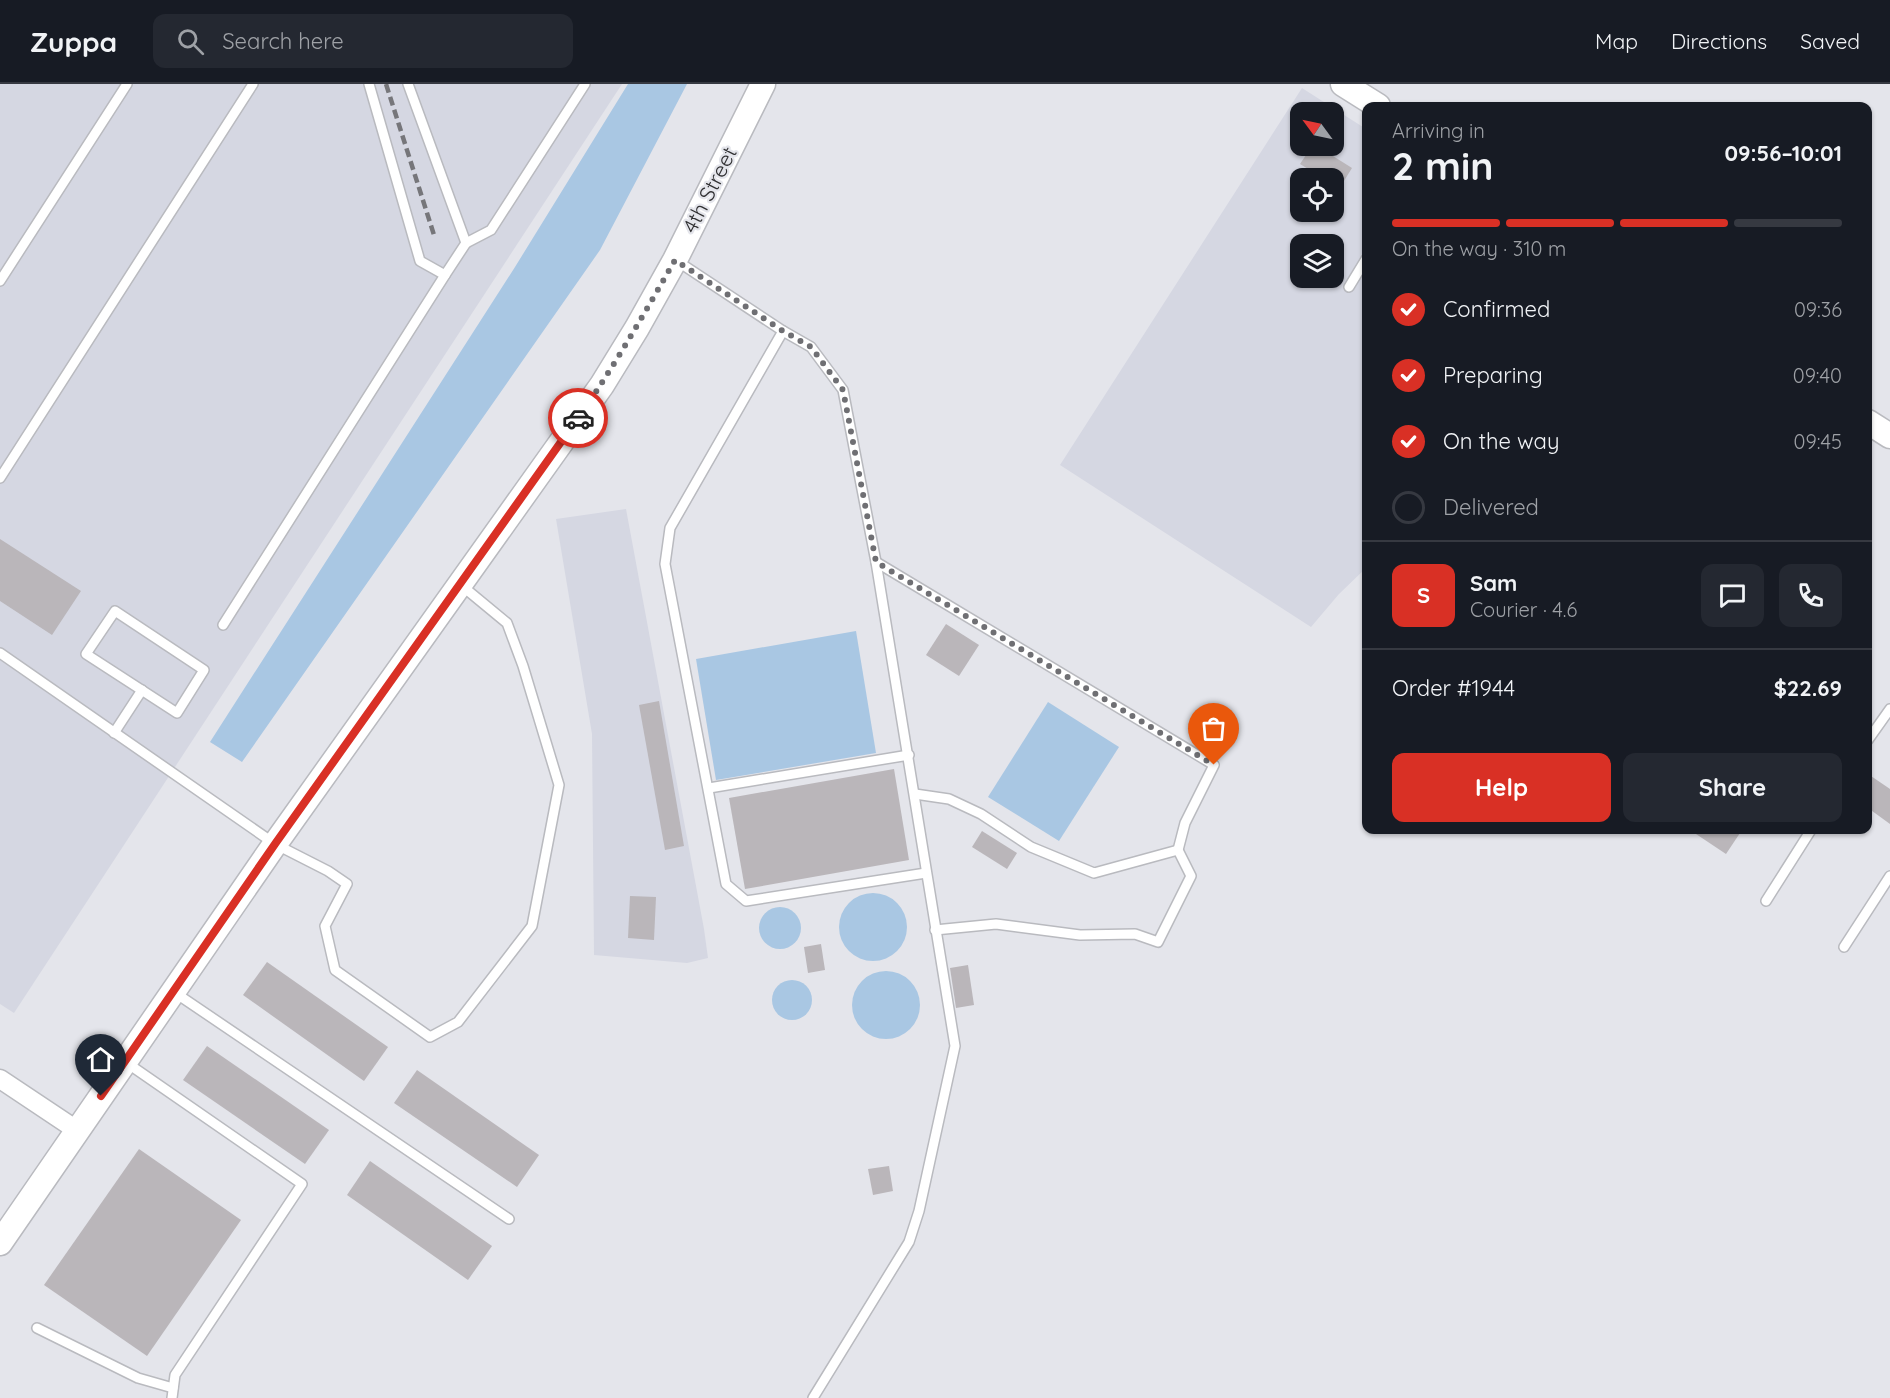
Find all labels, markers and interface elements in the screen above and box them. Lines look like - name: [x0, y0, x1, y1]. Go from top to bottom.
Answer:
- search box: [153, 14, 573, 68]
- text: Zuppa: [30, 24, 117, 59]
- icon: search: [174, 25, 207, 58]
- text: Search here: [222, 27, 344, 55]
- text: Map: [1595, 28, 1638, 54]
- text: Directions: [1671, 28, 1767, 54]
- text: Saved: [1800, 28, 1860, 54]
- north arrow: [1290, 102, 1344, 156]
- map controls: [1290, 102, 1344, 288]
- text: Arriving in: [1392, 118, 1485, 143]
- text: 09:56–10:01: [1725, 139, 1842, 167]
- text: 2 min: [1392, 141, 1494, 190]
- street label: 4th Street: [676, 142, 742, 237]
- button: locate: [1290, 168, 1344, 222]
- button: layers: [1290, 234, 1344, 288]
- text: On the way · 310 m: [1392, 236, 1566, 261]
- icon: check: [1392, 293, 1425, 326]
- text: Confirmed: [1443, 295, 1550, 323]
- text: 09:36: [1794, 297, 1842, 322]
- icon: check: [1392, 359, 1425, 392]
- text: Preparing: [1443, 361, 1543, 389]
- text: 09:40: [1793, 363, 1842, 388]
- courier: [548, 388, 608, 448]
- icon: car: [562, 402, 595, 435]
- icon: check: [1392, 425, 1425, 458]
- text: On the way: [1443, 427, 1559, 455]
- text: 09:45: [1794, 429, 1842, 454]
- text: Delivered: [1443, 493, 1539, 521]
- button: chat: [1701, 564, 1764, 627]
- button: phone: [1779, 564, 1842, 627]
- text: Sam: [1470, 569, 1517, 597]
- text: S: [1417, 581, 1430, 609]
- text: Courier · 4.6: [1470, 597, 1577, 622]
- text: Order #1944: [1392, 674, 1515, 702]
- text: $22.69: [1774, 674, 1842, 702]
- pin: [1188, 703, 1239, 765]
- icon: bag: [1197, 712, 1230, 745]
- button: Help: [1392, 753, 1611, 822]
- button: Share: [1623, 753, 1842, 822]
- pin: [75, 1034, 126, 1096]
- icon: home: [84, 1043, 117, 1076]

